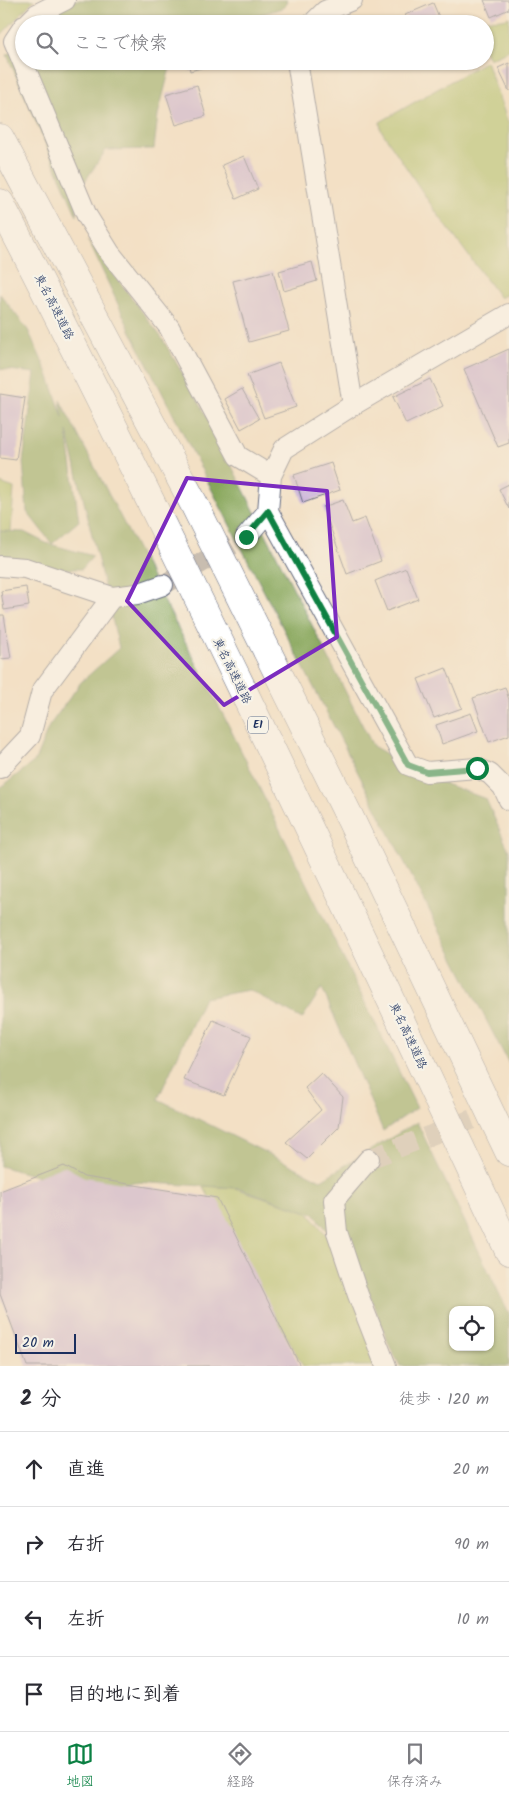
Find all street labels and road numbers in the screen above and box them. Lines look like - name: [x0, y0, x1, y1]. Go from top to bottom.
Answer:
- street label: 東名高速道路: [29, 271, 79, 343]
- street label: 東名高速道路: [208, 634, 256, 708]
- road number: E1: [248, 716, 268, 734]
- street label: 東名高速道路: [384, 999, 432, 1073]

